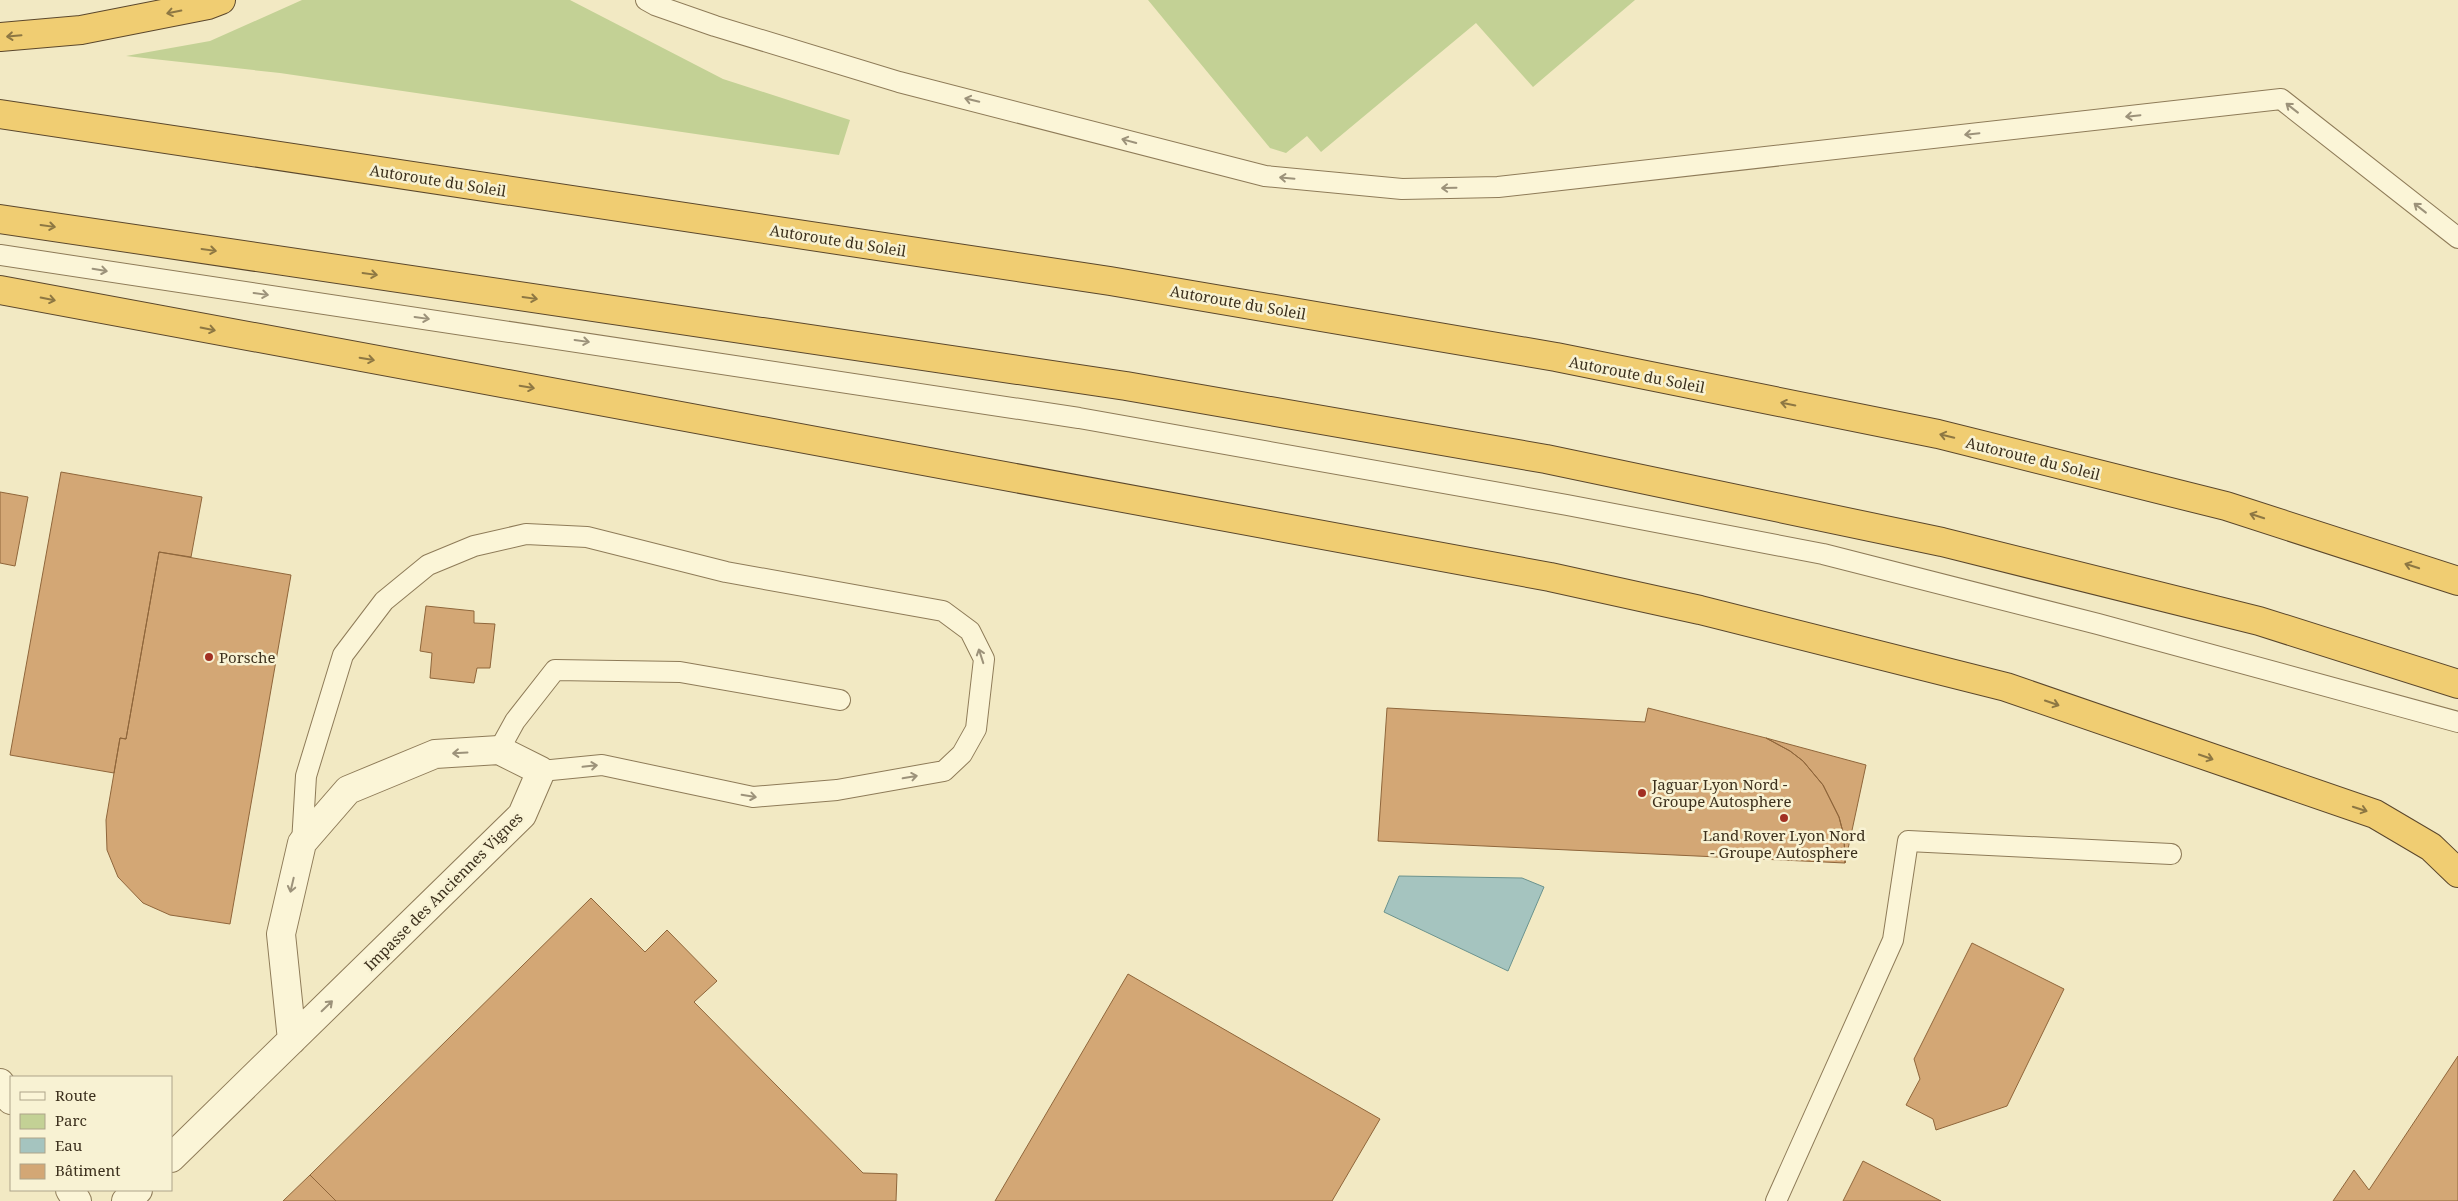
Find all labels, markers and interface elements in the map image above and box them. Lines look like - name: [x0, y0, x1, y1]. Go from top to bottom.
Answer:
- one-way arrow: [166, 7, 182, 17]
- one-way arrow: [6, 31, 22, 41]
- one-way arrow: [964, 95, 980, 105]
- one-way arrow: [2286, 102, 2299, 113]
- one-way arrow: [2125, 111, 2141, 121]
- one-way arrow: [1964, 129, 1980, 139]
- one-way arrow: [1122, 135, 1138, 145]
- street label: Autoroute du Soleil: [368, 159, 508, 201]
- one-way arrow: [1279, 173, 1295, 183]
- one-way arrow: [1441, 183, 1458, 193]
- one-way arrow: [2413, 202, 2426, 213]
- street label: Autoroute du Soleil: [768, 219, 908, 261]
- one-way arrow: [40, 221, 56, 231]
- one-way arrow: [201, 245, 217, 255]
- one-way arrow: [92, 266, 108, 276]
- one-way arrow: [361, 269, 377, 279]
- street label: Autoroute du Soleil: [1168, 280, 1308, 324]
- one-way arrow: [252, 289, 268, 299]
- one-way arrow: [522, 293, 538, 303]
- one-way arrow: [40, 295, 56, 305]
- one-way arrow: [413, 313, 429, 323]
- one-way arrow: [199, 325, 215, 335]
- one-way arrow: [574, 337, 590, 347]
- street label: Autoroute du Soleil: [1567, 351, 1707, 397]
- one-way arrow: [359, 354, 375, 364]
- one-way arrow: [519, 383, 535, 393]
- one-way arrow: [1780, 399, 1796, 408]
- one-way arrow: [1940, 431, 1956, 440]
- street label: Autoroute du Soleil: [1964, 432, 2103, 484]
- one-way arrow: [2249, 510, 2265, 520]
- one-way arrow: [2404, 561, 2420, 570]
- place label: Porsche: [219, 647, 275, 667]
- one-way arrow: [976, 648, 986, 664]
- marker: Porsche: [203, 651, 215, 663]
- one-way arrow: [2044, 699, 2060, 708]
- one-way arrow: [452, 748, 468, 757]
- one-way arrow: [2198, 753, 2213, 762]
- one-way arrow: [581, 761, 597, 771]
- one-way arrow: [901, 771, 917, 781]
- place label: Jaguar Lyon Nord - Groupe Autosphere: [1651, 774, 1791, 811]
- marker: Jaguar Lyon Nord - Groupe Autosphere: [1636, 787, 1648, 799]
- one-way arrow: [740, 791, 756, 801]
- one-way arrow: [2351, 805, 2367, 814]
- street label: Impasse des Anciennes Vignes: [359, 807, 527, 975]
- marker: Land Rover Lyon Nord - Groupe Autosphere: [1778, 812, 1790, 824]
- place label: Land Rover Lyon Nord - Groupe Autosphere: [1703, 825, 1865, 862]
- one-way arrow: [287, 877, 296, 893]
- one-way arrow: [321, 1000, 333, 1012]
- legend: [10, 1076, 172, 1191]
- text: Route: [55, 1085, 96, 1105]
- text: Parc: [55, 1110, 87, 1130]
- text: Eau: [55, 1135, 83, 1155]
- text: Bâtiment: [55, 1160, 121, 1180]

